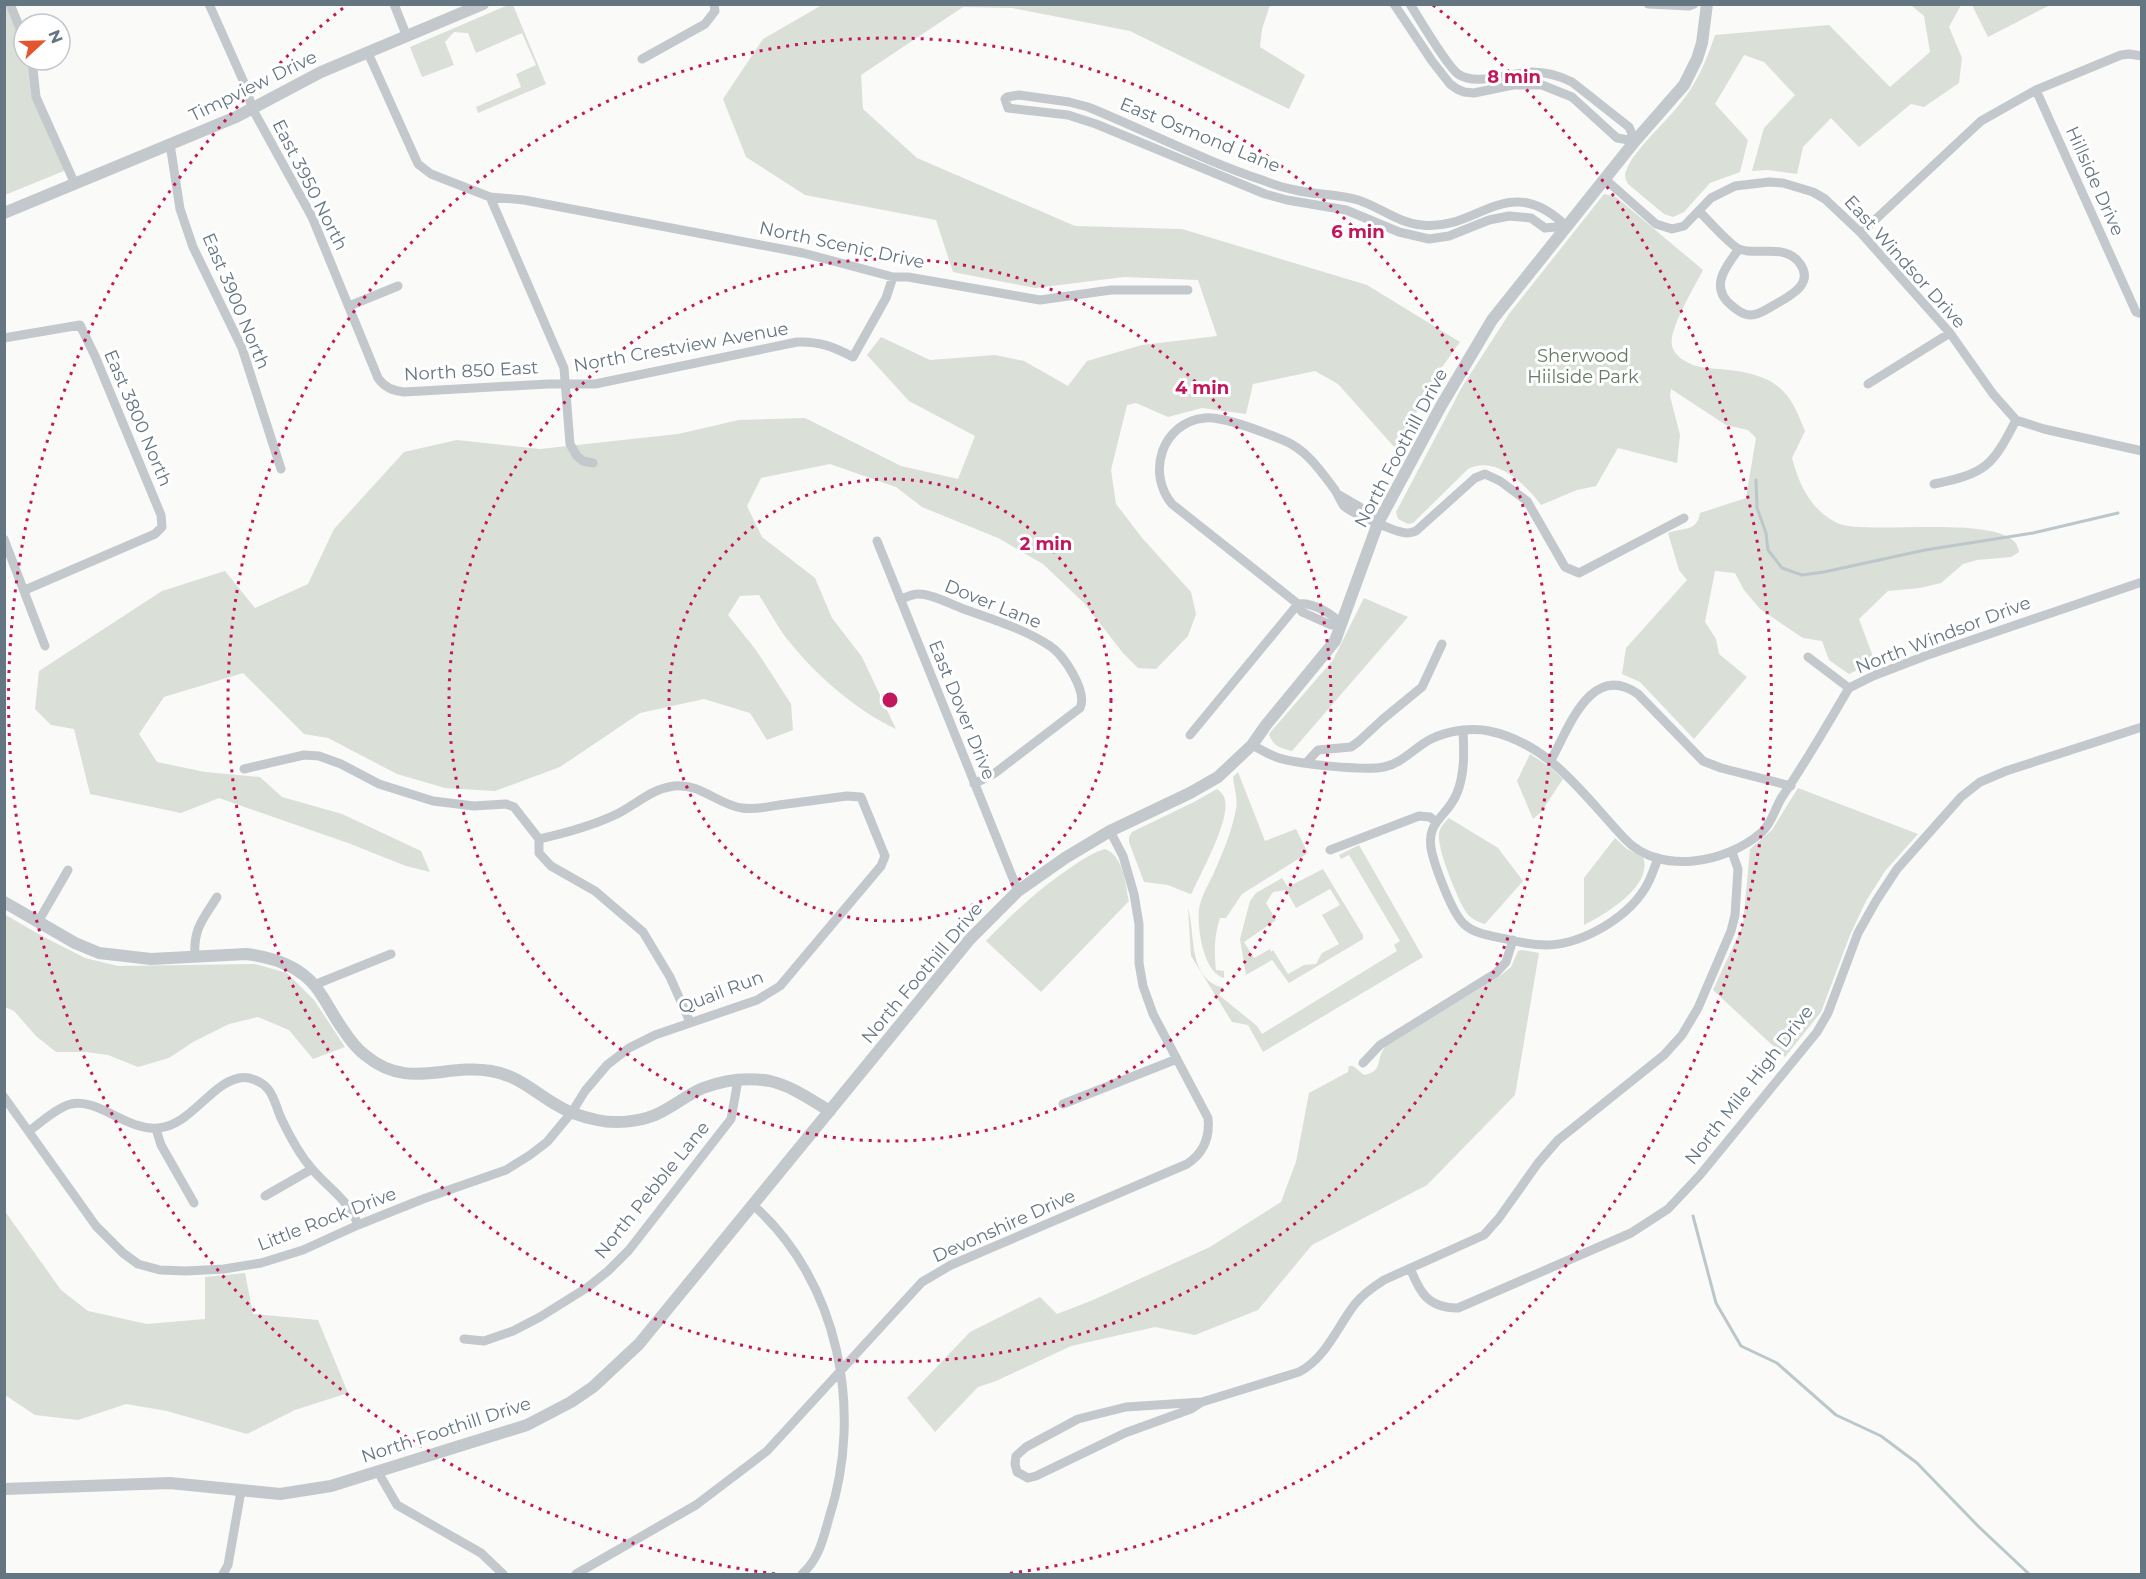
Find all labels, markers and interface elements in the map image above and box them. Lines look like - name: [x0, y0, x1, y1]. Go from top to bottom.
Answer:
- north arrow: [12, 12, 72, 72]
- text: N: [44, 27, 67, 46]
- street label: Timpview Drive: [186, 46, 320, 126]
- text: 8 min: [1487, 66, 1541, 88]
- street label: East Osmond Lane: [1117, 93, 1283, 177]
- street label: East 3950 North: [267, 116, 353, 254]
- street label: Hillside Drive: [2061, 123, 2129, 239]
- street label: East Windsor Drive: [1839, 191, 1971, 333]
- street label: North Scenic Drive: [757, 217, 927, 273]
- text: 6 min: [1331, 221, 1385, 243]
- street label: East 3900 North: [197, 230, 275, 372]
- street label: North Crestview Avenue: [572, 317, 790, 377]
- park label: Sherwood Hiilside Park: [1527, 345, 1639, 388]
- street label: East 3800 North: [99, 346, 177, 490]
- street label: North 850 East: [403, 356, 539, 386]
- street label: North Foothill Drive: [1350, 365, 1452, 531]
- text: 4 min: [1175, 377, 1229, 399]
- text: 2 min: [1020, 533, 1072, 555]
- street label: Dover Lane: [941, 575, 1045, 633]
- street label: North Windsor Drive: [1852, 591, 2034, 679]
- street label: East Dover Drive: [924, 637, 1000, 783]
- centre of rings: [880, 690, 900, 710]
- street label: North Foothill Drive: [857, 898, 987, 1048]
- street label: Quail Run: [675, 966, 767, 1018]
- street label: North Mile High Drive: [1680, 1001, 1818, 1169]
- street label: North Pebble Lane: [590, 1117, 714, 1263]
- street label: Little Rock Drive: [254, 1182, 400, 1256]
- street label: Devonshire Drive: [929, 1185, 1079, 1267]
- street label: North Foothill Drive: [358, 1392, 534, 1468]

